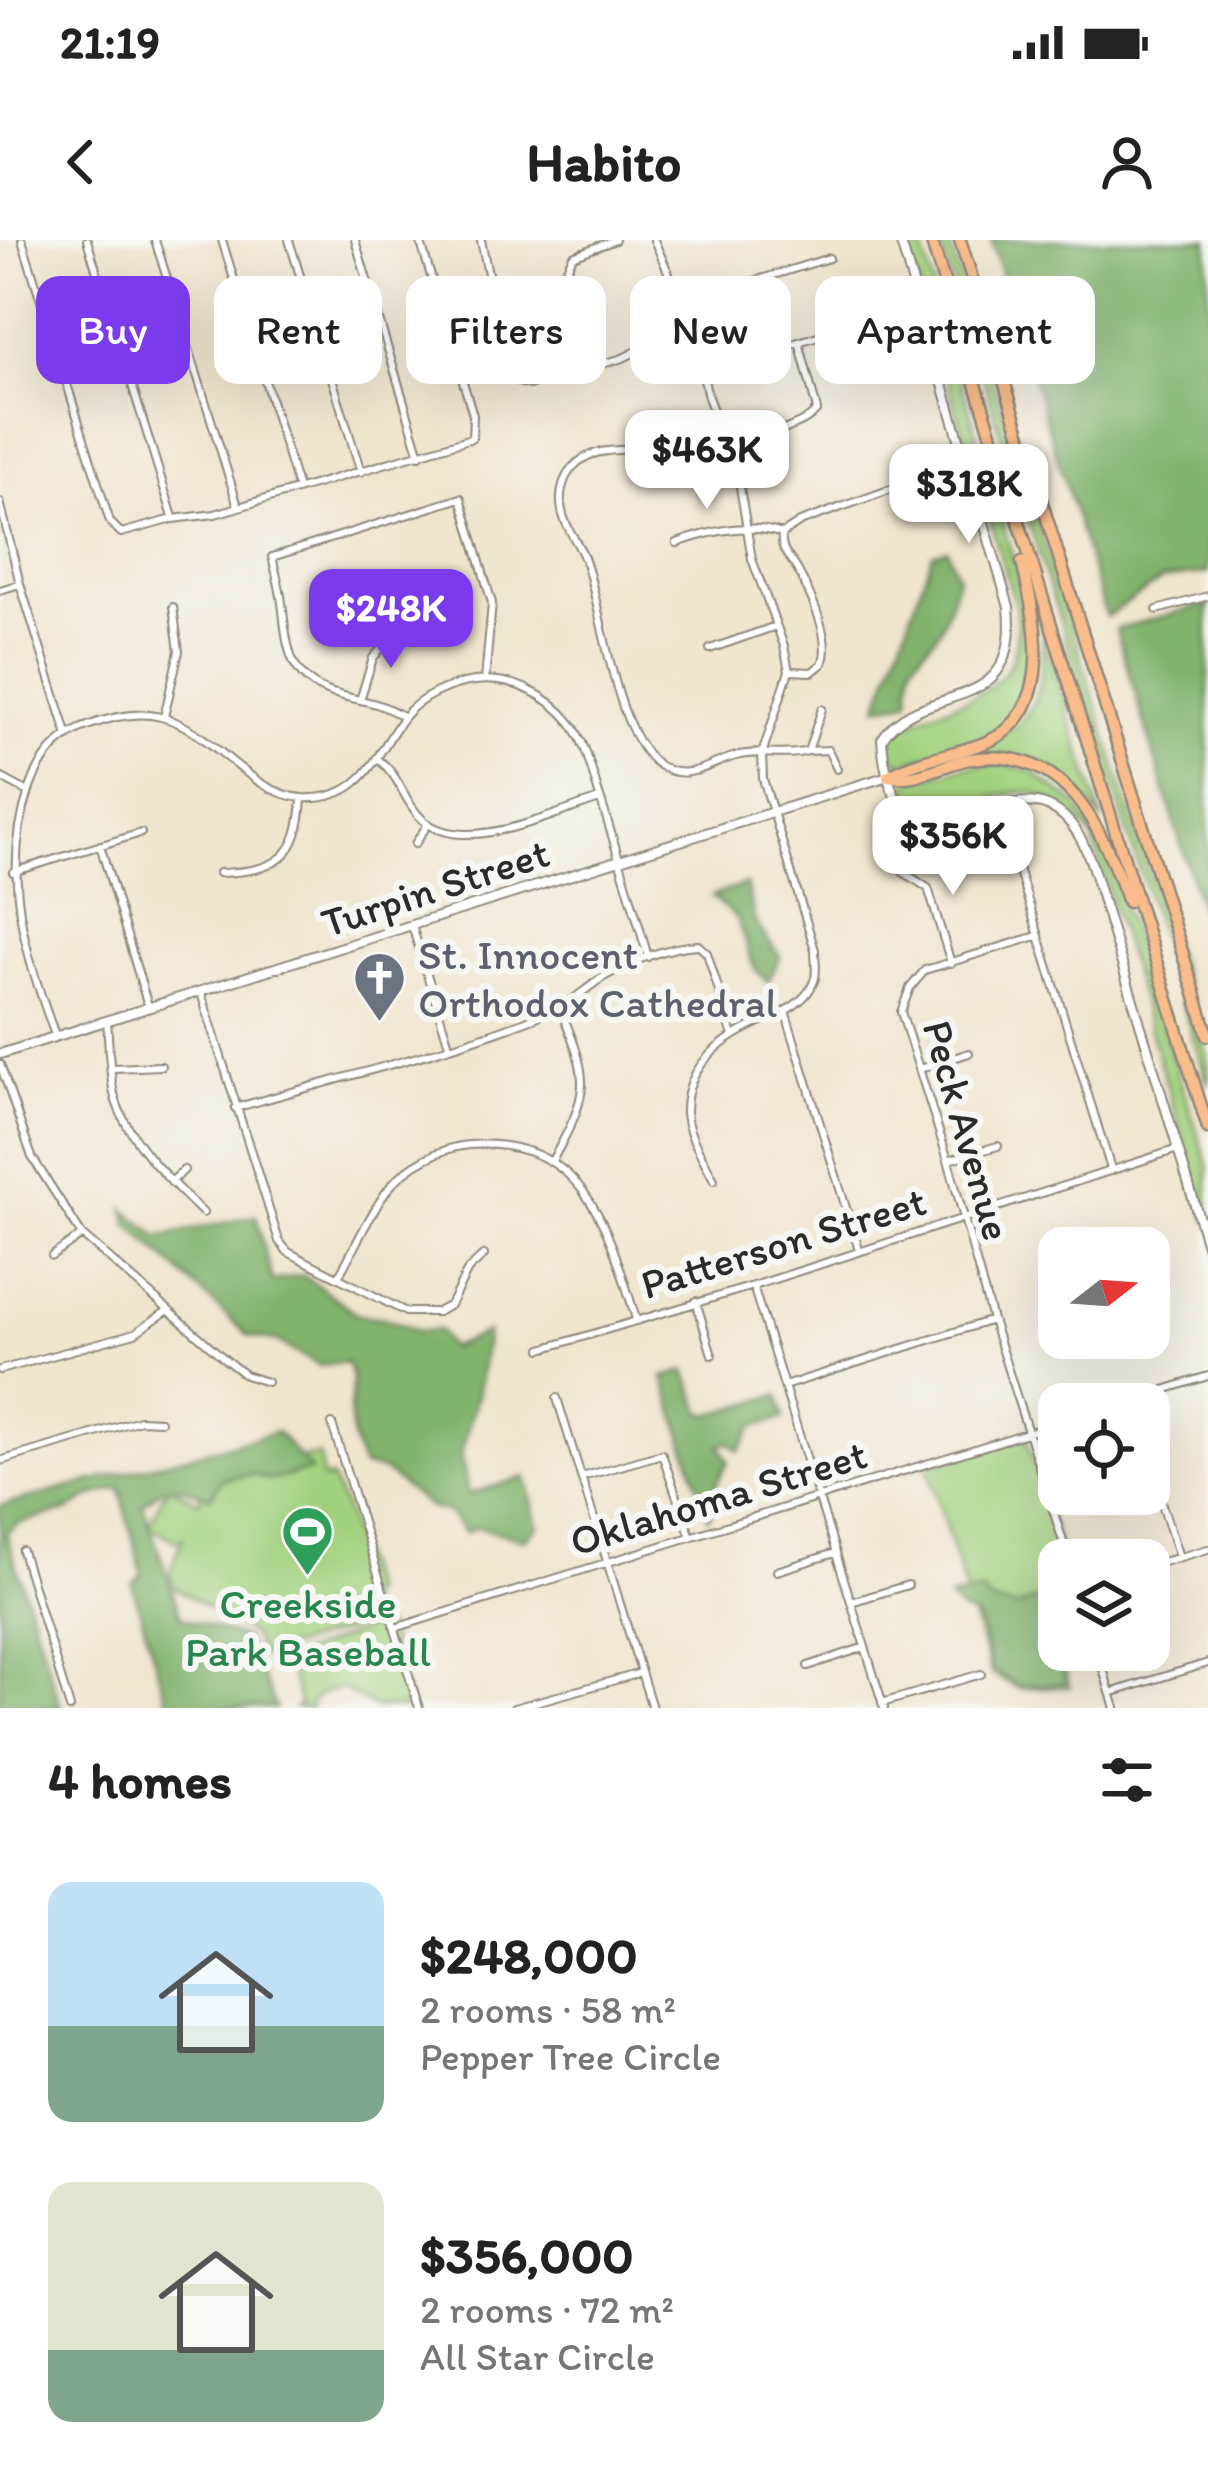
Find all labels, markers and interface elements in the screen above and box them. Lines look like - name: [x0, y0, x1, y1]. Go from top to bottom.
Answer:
- text: 21:19: [60, 15, 160, 69]
- icon: back: [48, 129, 114, 195]
- icon: person: [1094, 129, 1160, 195]
- text: Habito: [526, 130, 682, 195]
- chip: Buy: [36, 276, 190, 384]
- chip: Rent: [214, 276, 382, 384]
- chip: Filters: [406, 276, 606, 384]
- chip: New: [630, 276, 791, 384]
- chip: Apartment: [815, 276, 1095, 384]
- pin: $463K: [623, 410, 791, 512]
- text: $463K: [652, 425, 762, 472]
- pin: $318K: [885, 444, 1053, 546]
- text: $318K: [916, 459, 1022, 506]
- pin: $248K: [307, 569, 475, 671]
- text: $248K: [336, 584, 446, 631]
- pin: $356K: [869, 796, 1037, 898]
- text: $356K: [899, 811, 1007, 858]
- street label: Turpin Street: [315, 827, 555, 948]
- place label: St. Innocent Orthodox Cathedral: [418, 929, 778, 1028]
- church icon: St. Innocent Orthodox Cathedral: [351, 950, 407, 1024]
- street label: Peck Avenue: [912, 1014, 1023, 1246]
- street label: Patterson Street: [634, 1175, 932, 1310]
- north arrow: [1038, 1227, 1170, 1359]
- map controls: [1038, 1227, 1170, 1671]
- button: locate: [1038, 1383, 1170, 1515]
- street label: Oklahoma Street: [563, 1428, 873, 1567]
- sports icon: Creekside Park Baseball: [280, 1503, 336, 1577]
- button: layers: [1038, 1539, 1170, 1671]
- place label: Creekside Park Baseball: [185, 1578, 431, 1677]
- icon: filters: [1094, 1747, 1160, 1813]
- text: 4 homes: [48, 1750, 232, 1811]
- text: $248,000: [420, 1925, 638, 1986]
- icon: home: [144, 1930, 288, 2074]
- text: 2 rooms · 58 m²: [420, 1986, 676, 2033]
- text: Pepper Tree Circle: [420, 2033, 721, 2080]
- text: $356,000: [420, 2225, 634, 2286]
- icon: home: [144, 2230, 288, 2374]
- text: 2 rooms · 72 m²: [420, 2286, 674, 2333]
- text: All Star Circle: [420, 2333, 655, 2380]

